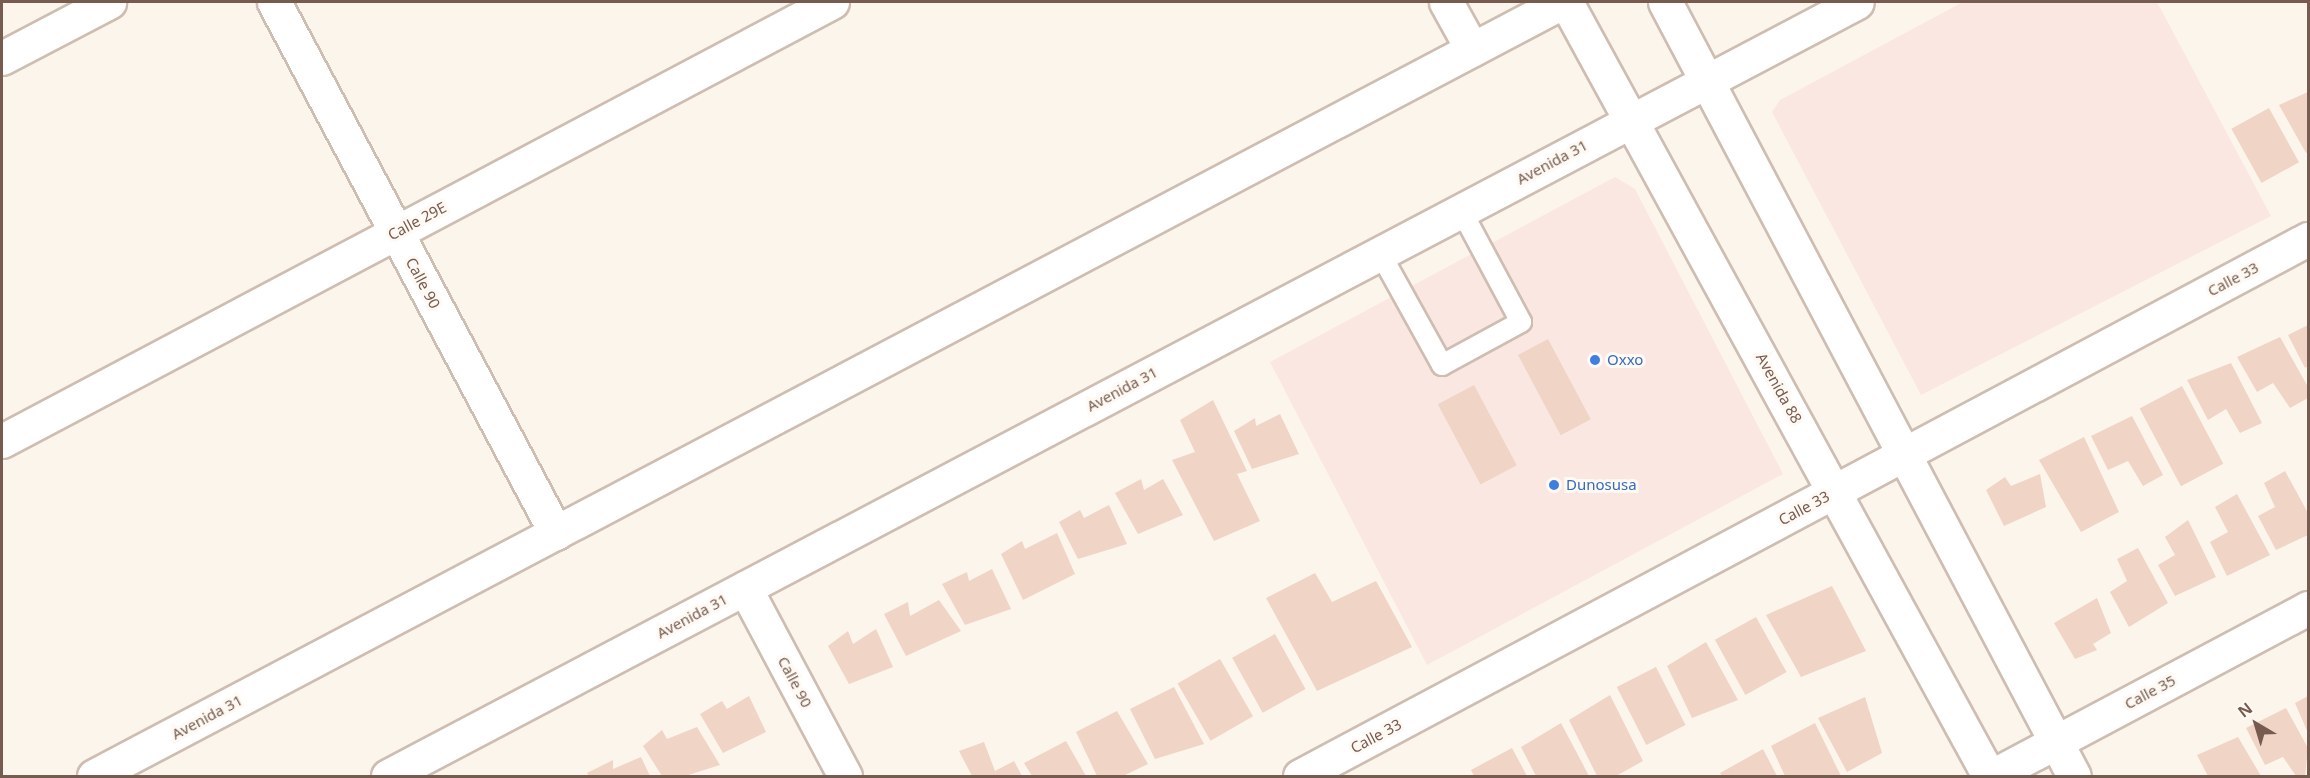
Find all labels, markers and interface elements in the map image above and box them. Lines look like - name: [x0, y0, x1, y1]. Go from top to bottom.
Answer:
- street label: Avenida 31: [1514, 136, 1590, 188]
- street label: Calle 29E: [385, 198, 449, 244]
- street label: Calle 90: [402, 254, 444, 312]
- street label: Calle 33: [2204, 258, 2262, 300]
- street label: Avenida 88: [1752, 350, 1806, 426]
- place label: Oxxo: [1607, 351, 1643, 369]
- marker: Oxxo: [1588, 353, 1602, 367]
- street label: Avenida 31: [1084, 363, 1160, 415]
- place label: Dunosusa: [1566, 476, 1637, 494]
- marker: Dunosusa: [1547, 478, 1561, 492]
- street label: Calle 33: [1775, 487, 1833, 529]
- street label: Avenida 31: [654, 590, 730, 642]
- street label: Calle 90: [774, 653, 816, 711]
- street label: Calle 35: [2121, 671, 2179, 713]
- street label: Avenida 31: [169, 691, 245, 743]
- north arrow: [2226, 694, 2286, 754]
- text: N: [2233, 697, 2257, 722]
- street label: Calle 33: [1347, 715, 1405, 757]

